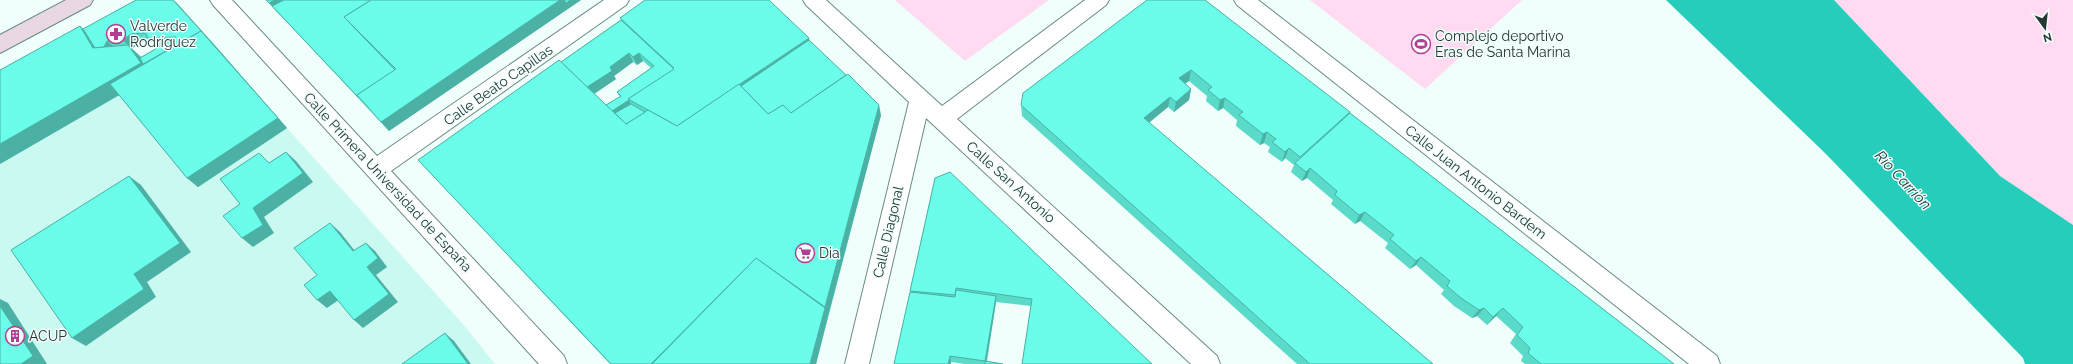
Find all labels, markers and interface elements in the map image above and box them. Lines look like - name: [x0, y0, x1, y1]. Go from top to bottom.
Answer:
- north arrow: [2025, 8, 2065, 48]
- place label: Valverde Rodríguez: [130, 18, 196, 50]
- pharmacy icon: Valverde Rodríguez: [105, 23, 127, 45]
- place label: Complejo deportivo Eras de Santa Marina: [1435, 28, 1571, 60]
- text: N: [2042, 30, 2053, 45]
- sports icon: Complejo deportivo Eras de Santa Marina: [1410, 33, 1432, 55]
- street label: Calle Beato Capillas: [441, 41, 556, 129]
- street label: Calle Primera Universidad de España: [301, 89, 475, 275]
- street label: Calle Juan Antonio Bardem: [1402, 122, 1550, 242]
- street label: Calle San Antonio: [963, 138, 1059, 226]
- water label: Río Carrión: [1871, 147, 1935, 213]
- street label: Calle Diagonal: [870, 184, 906, 280]
- supermarket icon: Dia: [794, 242, 816, 264]
- place label: Dia: [819, 245, 840, 261]
- building icon: ACUP: [4, 325, 26, 347]
- place label: ACUP: [29, 328, 67, 344]

